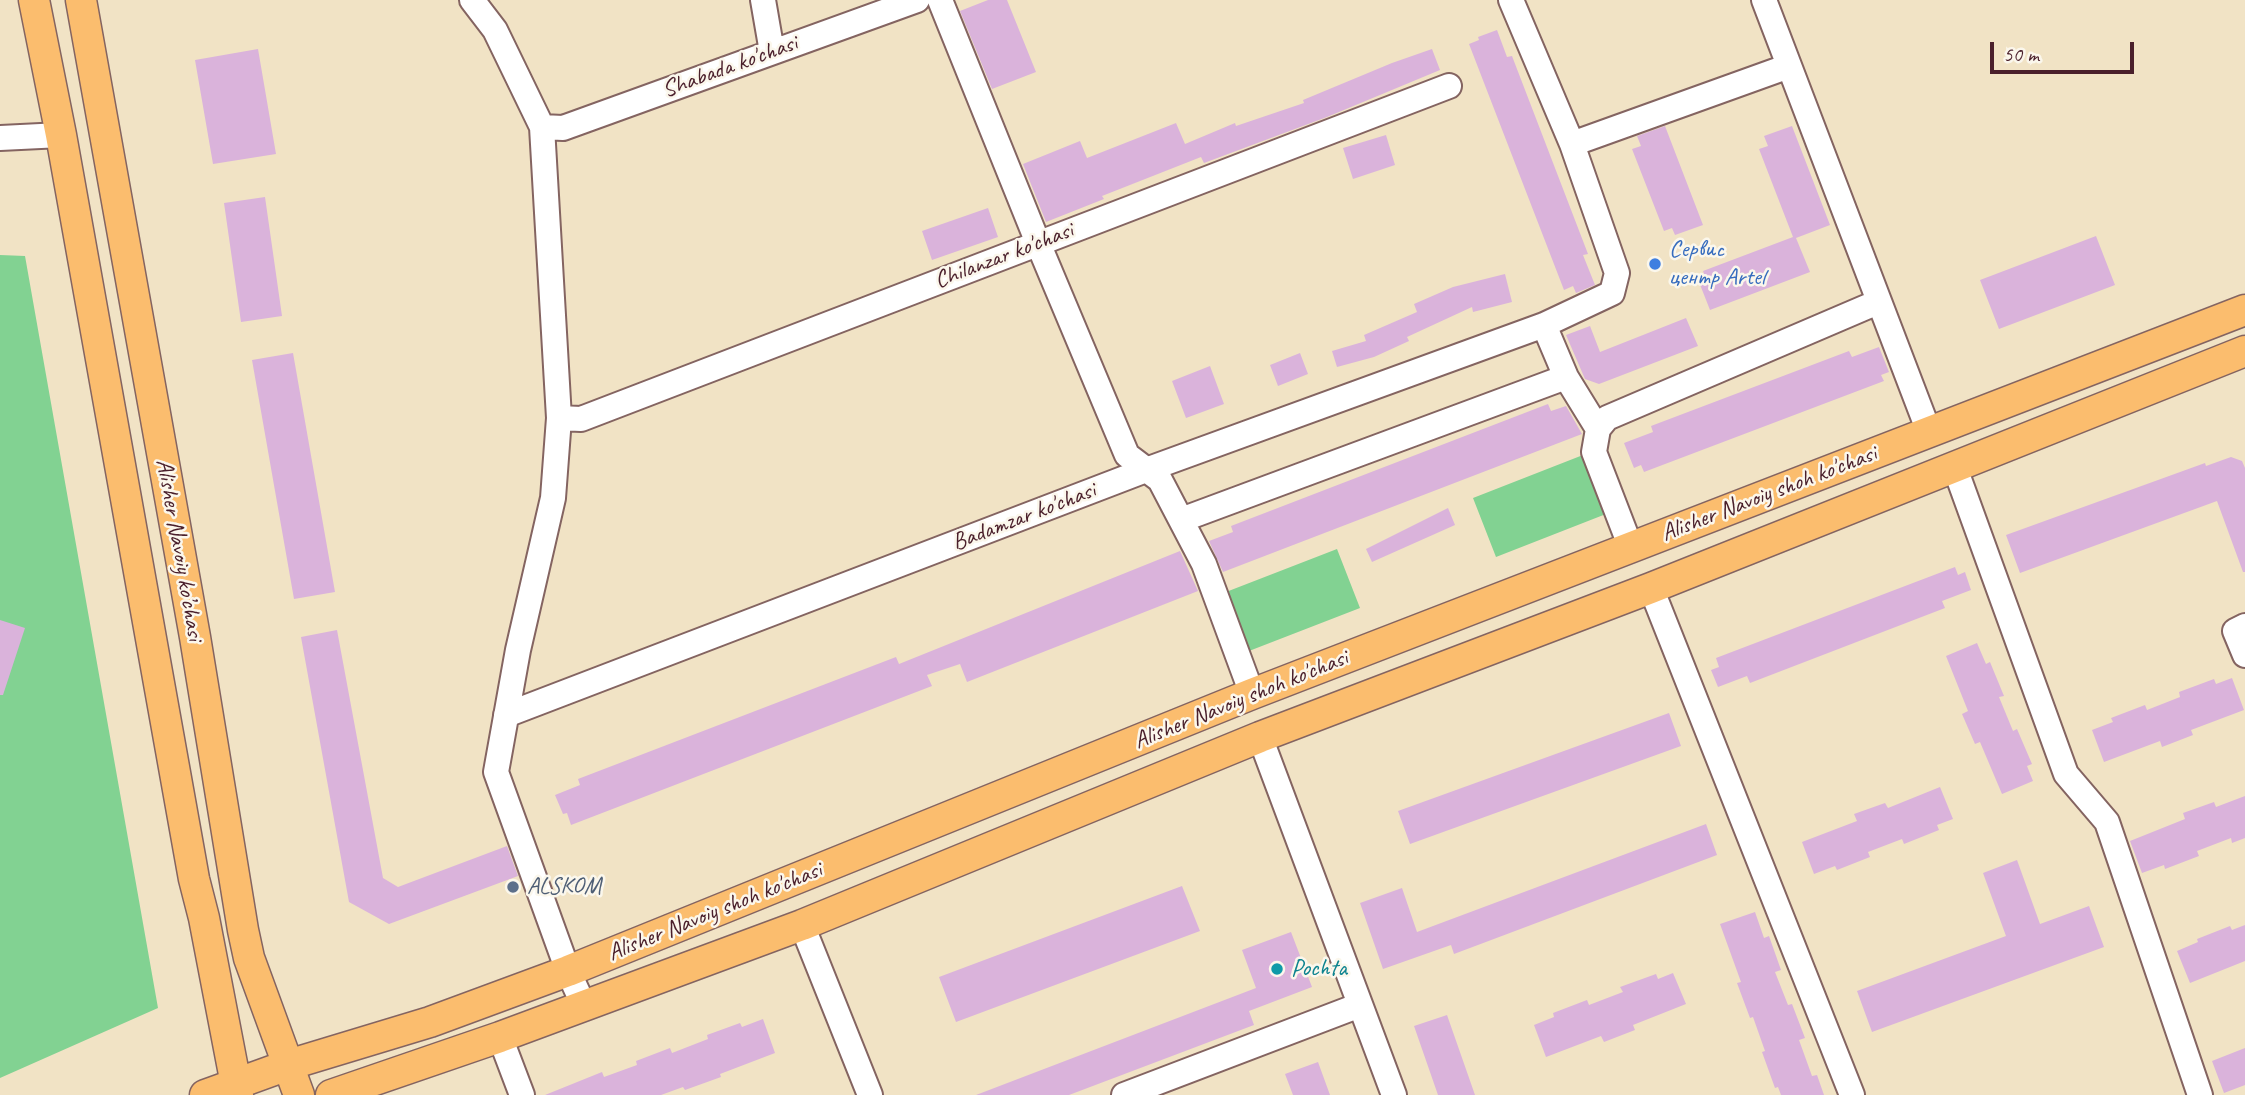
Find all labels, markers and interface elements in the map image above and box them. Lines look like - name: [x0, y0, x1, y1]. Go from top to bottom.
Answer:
- scale bar: [1993, 28, 2136, 72]
- street label: Shabada ko'chasi: [658, 29, 802, 105]
- text: 50 m: [2003, 41, 2039, 67]
- street label: Chilanzar ko'chasi: [931, 216, 1077, 296]
- place label: Сервис центр Artel: [1669, 236, 1765, 292]
- marker: Сервис центр Artel: [1647, 256, 1663, 272]
- street label: Alisher Navoiy shoh ko'chasi: [1657, 440, 1881, 548]
- street label: Alisher Navoiy ko’chasi: [149, 457, 209, 643]
- street label: Badamzar ko'chasi: [948, 476, 1100, 558]
- street label: Alisher Navoiy shoh ko'chasi: [1130, 644, 1352, 756]
- street label: Alisher Navoiy shoh ko'chasi: [604, 856, 826, 968]
- place label: ALSKOM: [527, 873, 601, 901]
- marker: ALSKOM: [505, 879, 521, 895]
- place label: Pochta: [1291, 955, 1347, 983]
- marker: Pochta: [1269, 961, 1285, 977]

